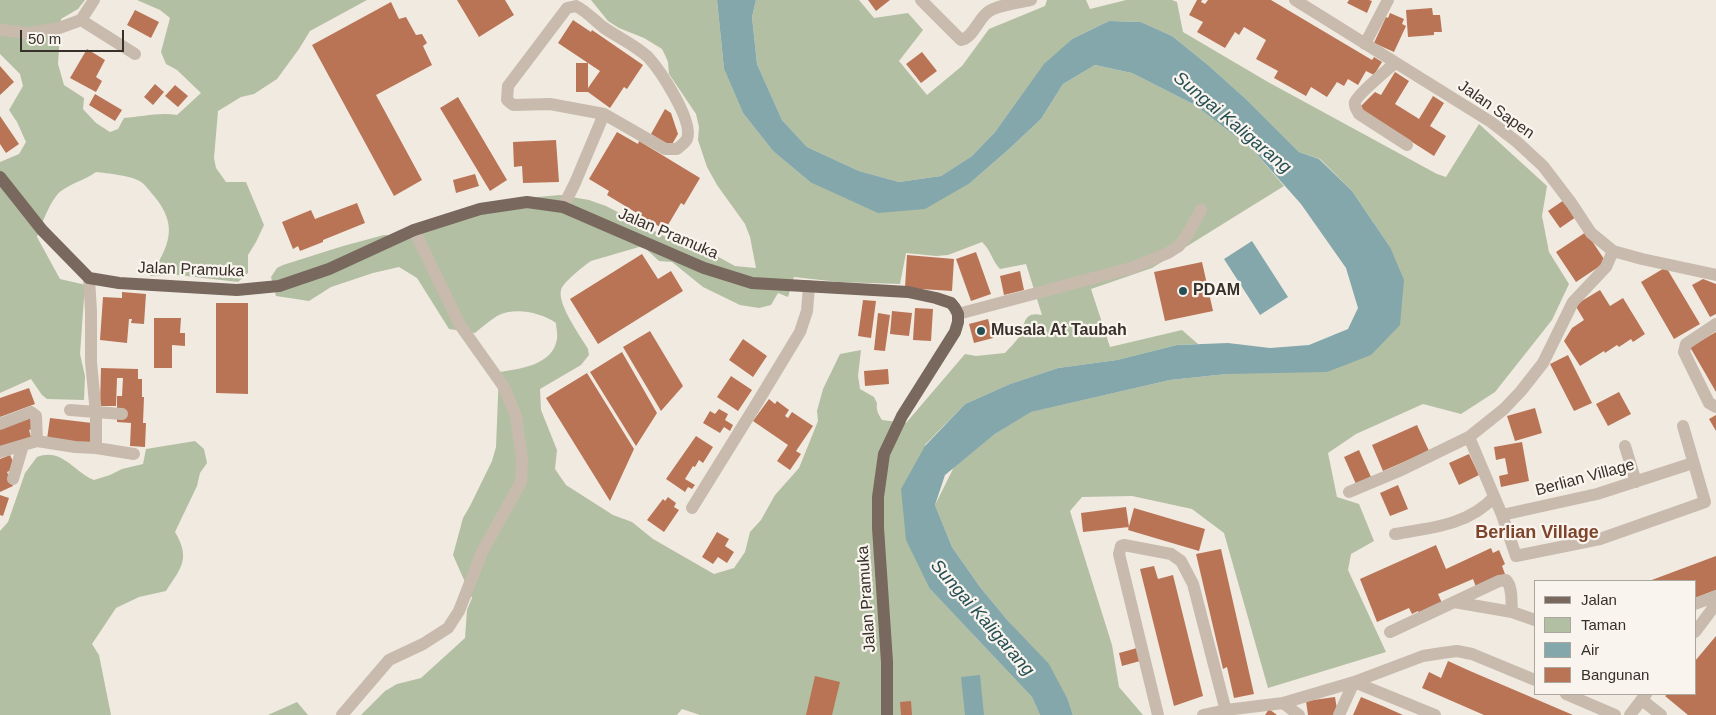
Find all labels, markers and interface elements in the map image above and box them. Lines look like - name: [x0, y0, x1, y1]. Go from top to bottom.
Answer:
- scale bar: [22, 20, 126, 52]
- text: 50 m: [28, 30, 61, 47]
- water label: Sungai Kaligarang: [1169, 67, 1295, 179]
- street label: Jalan Sapen: [1454, 77, 1538, 143]
- street label: Jalan Pramuka: [615, 204, 721, 264]
- street label: Jalan Pramuka: [137, 259, 245, 281]
- place label: PDAM: [1193, 281, 1240, 301]
- marker: PDAM: [1177, 285, 1189, 297]
- place label: Musala At Taubah: [991, 321, 1127, 341]
- marker: Musala At Taubah: [975, 325, 987, 337]
- street label: Berlian Village: [1533, 456, 1637, 500]
- district label: Berlian Village: [1475, 522, 1599, 544]
- street label: Jalan Pramuka: [854, 545, 880, 653]
- water label: Sungai Kaligarang: [926, 555, 1038, 681]
- legend: [1534, 580, 1696, 695]
- text: Jalan: [1581, 591, 1617, 608]
- text: Taman: [1581, 616, 1626, 633]
- text: Air: [1581, 641, 1599, 658]
- text: Bangunan: [1581, 666, 1649, 683]

